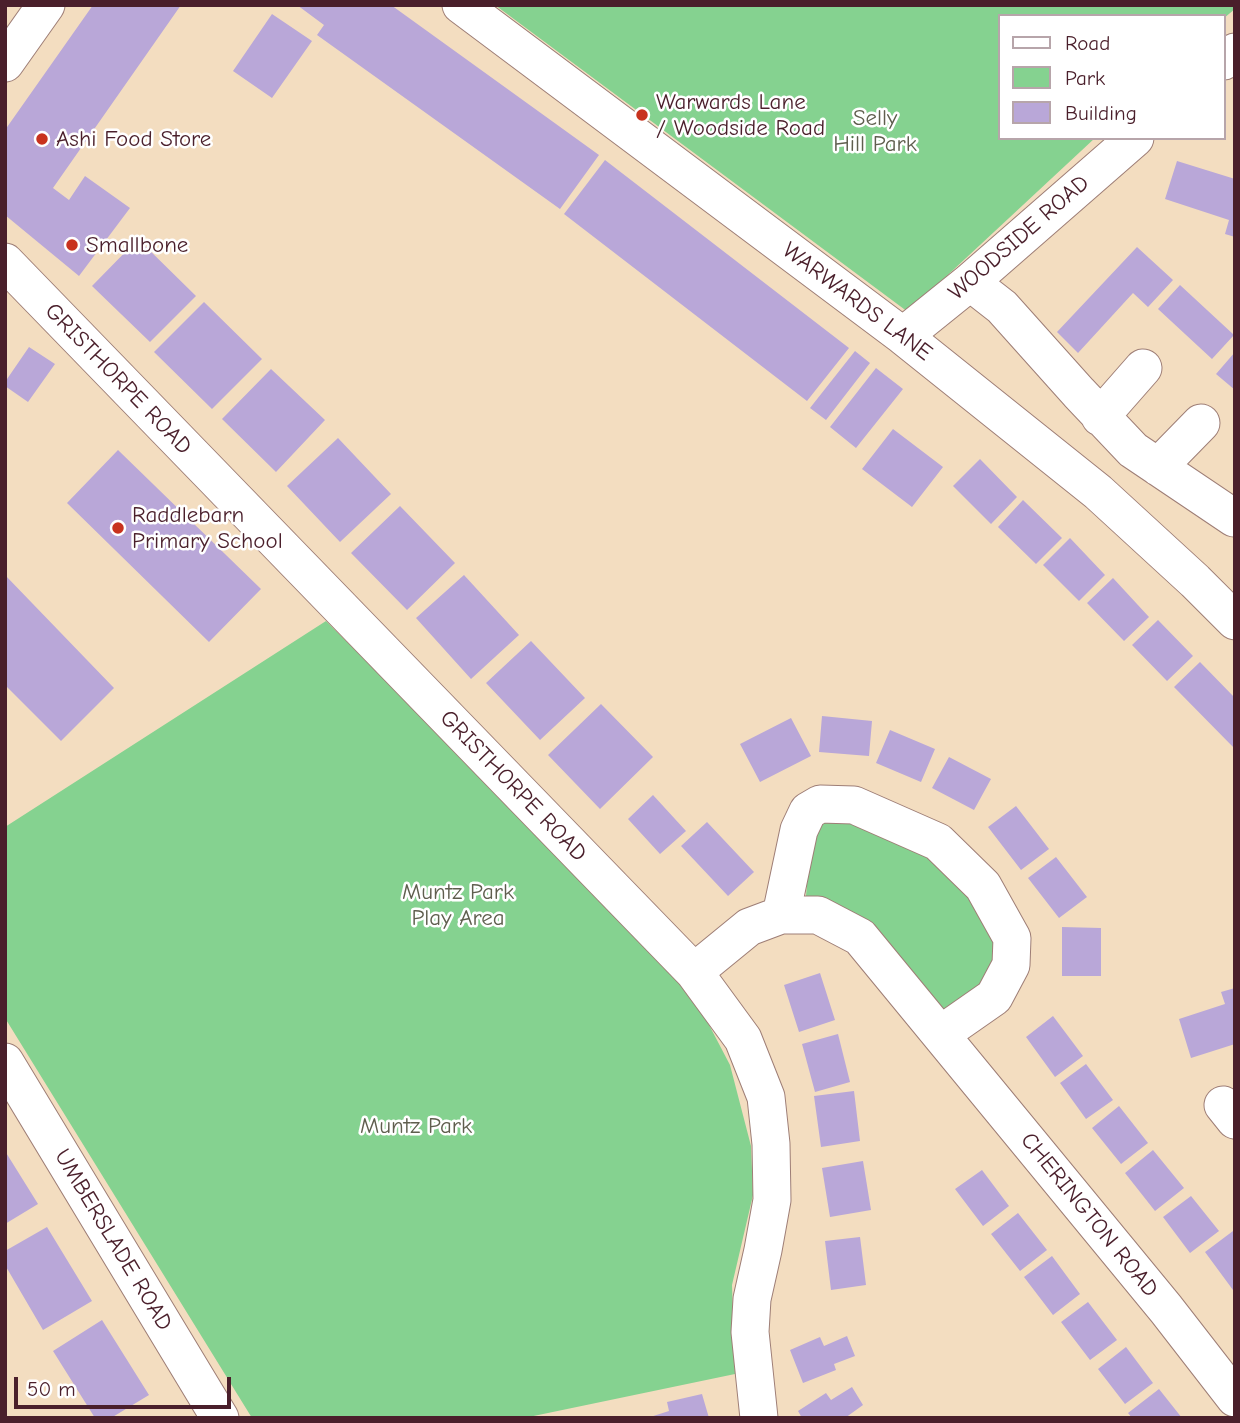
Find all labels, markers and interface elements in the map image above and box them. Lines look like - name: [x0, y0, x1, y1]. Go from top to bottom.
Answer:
- legend: [998, 14, 1226, 140]
- text: Road: [1065, 31, 1110, 55]
- text: Park: [1065, 66, 1105, 90]
- place label: Warwards Lane / Woodside Road: [656, 88, 825, 142]
- text: Building: [1065, 101, 1137, 125]
- park label: Selly Hill Park: [833, 104, 917, 158]
- marker: Warwards Lane / Woodside Road: [634, 107, 650, 123]
- place label: Ashi Food Store: [56, 125, 211, 153]
- marker: Ashi Food Store: [34, 131, 50, 147]
- street label: WOODSIDE ROAD: [943, 169, 1095, 307]
- place label: Smallbone: [86, 231, 188, 259]
- marker: Smallbone: [64, 237, 80, 253]
- street label: WARWARDS LANE: [777, 237, 937, 367]
- street label: GRISTHORPE ROAD: [39, 298, 197, 460]
- place label: Raddlebarn Primary School: [132, 501, 283, 555]
- marker: Raddlebarn Primary School: [110, 520, 126, 536]
- street label: GRISTHORPE ROAD: [434, 705, 592, 867]
- park label: Muntz Park Play Area: [402, 878, 514, 932]
- park label: Muntz Park: [360, 1112, 472, 1140]
- street label: CHERINGTON ROAD: [1014, 1127, 1164, 1303]
- street label: UMBERSLADE ROAD: [48, 1144, 178, 1336]
- scale bar: [18, 1364, 234, 1408]
- text: 50 m: [27, 1377, 76, 1401]

